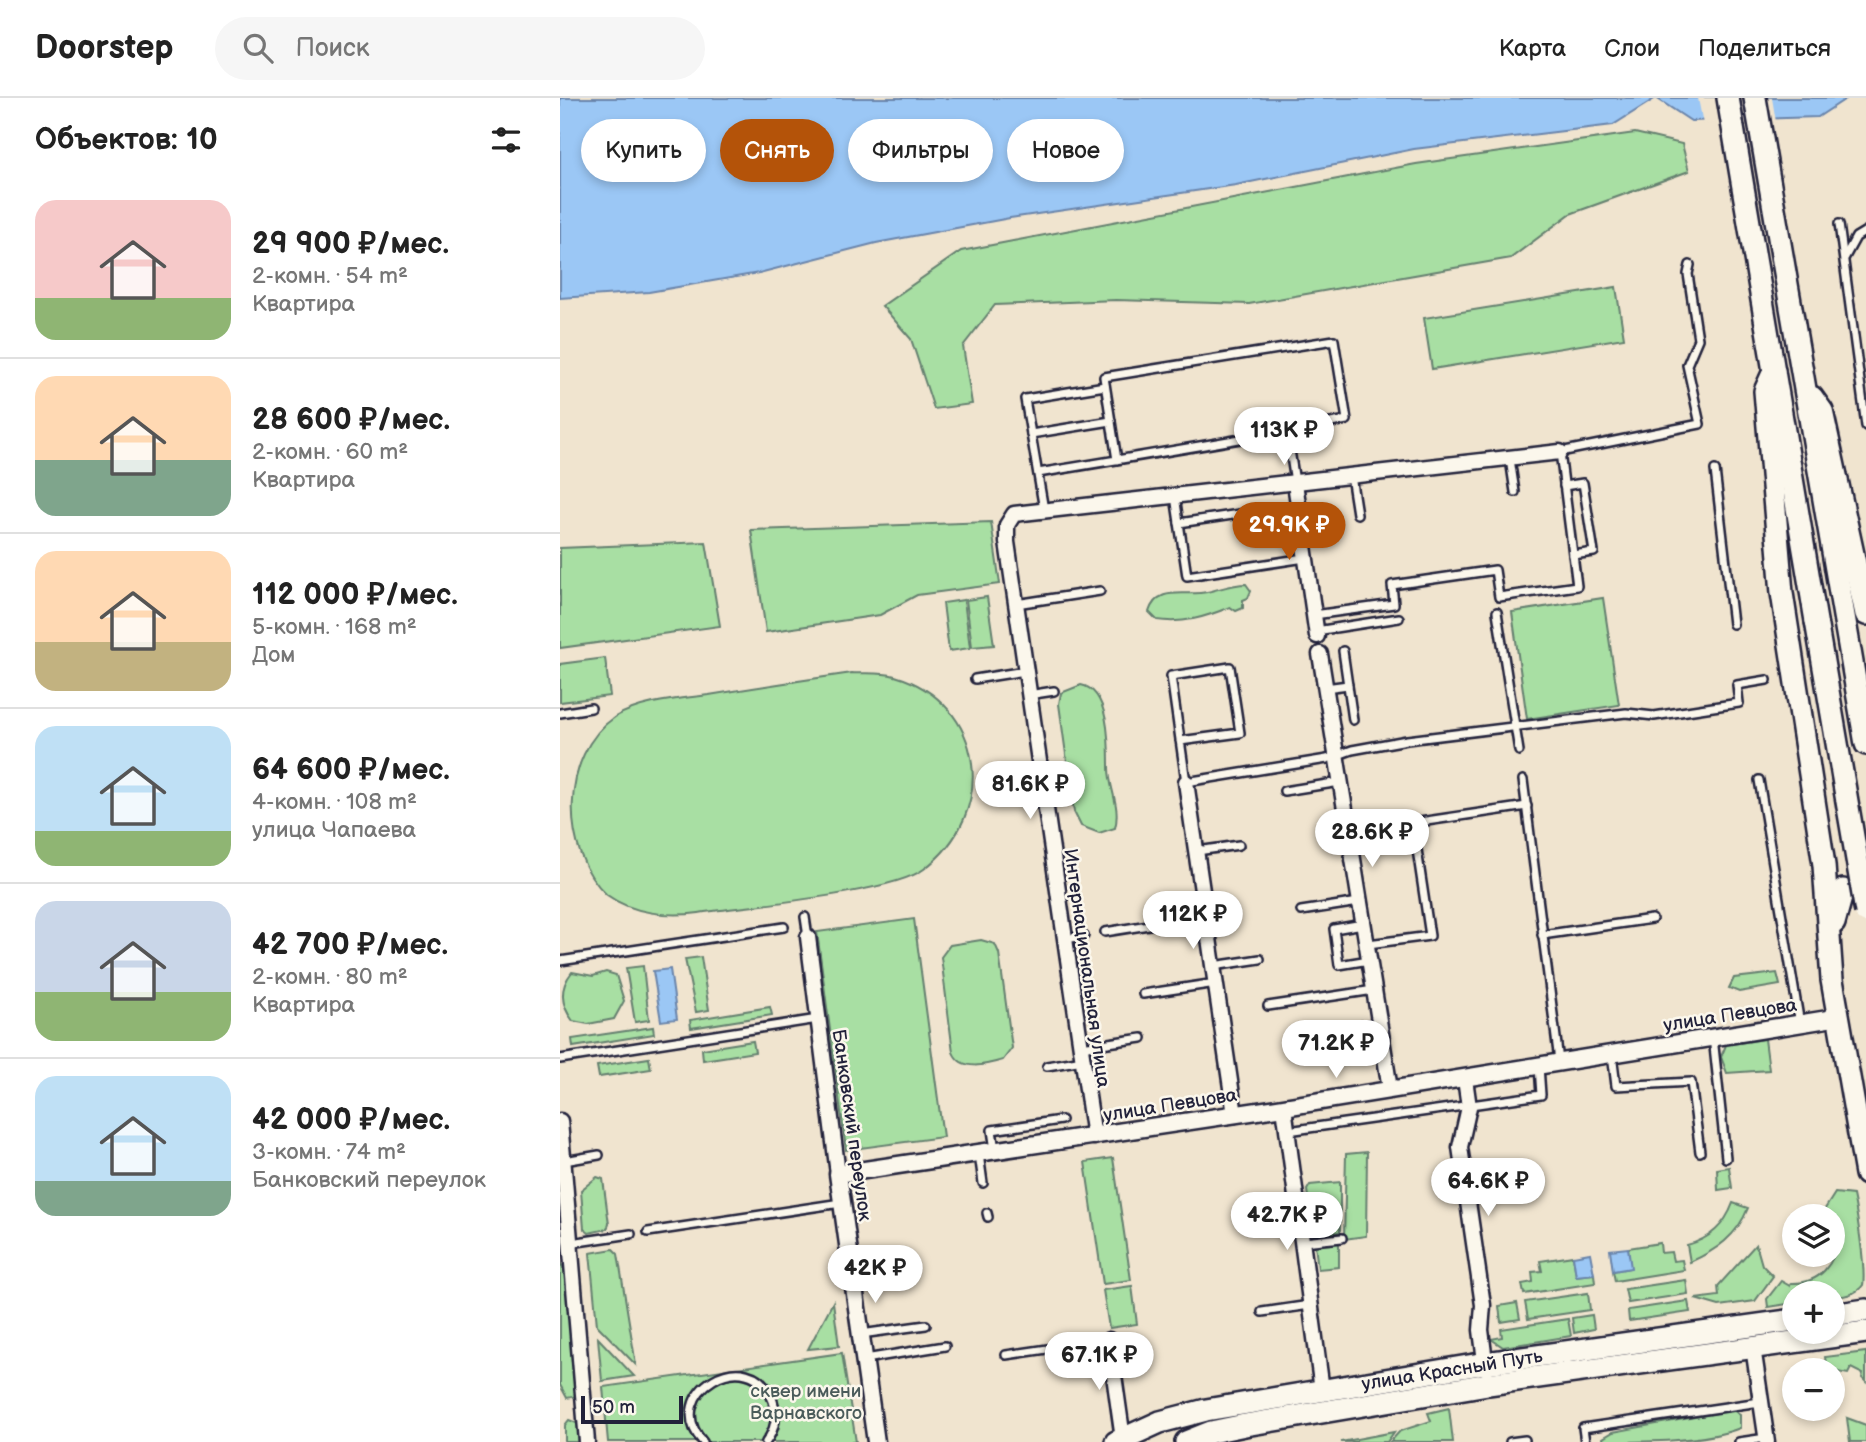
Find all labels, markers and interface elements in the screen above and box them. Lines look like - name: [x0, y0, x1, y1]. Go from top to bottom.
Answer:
- search box: [215, 17, 705, 80]
- text: Doorstep: [35, 28, 173, 68]
- icon: search: [239, 29, 277, 67]
- text: Поиск: [295, 33, 370, 64]
- text: Карта: [1499, 34, 1566, 63]
- text: Слои: [1604, 34, 1660, 63]
- text: Поделиться: [1698, 34, 1831, 63]
- chip: Купить: [581, 119, 706, 182]
- chip: Снять: [720, 119, 834, 182]
- chip: Фильтры: [848, 119, 993, 182]
- chip: Новое: [1007, 119, 1124, 182]
- icon: filters: [487, 121, 525, 159]
- text: Объектов: 10: [35, 122, 218, 158]
- text: 29 900 ₽/мес.: [252, 226, 449, 262]
- icon: home: [91, 228, 175, 312]
- text: 2-комн. · 54 m²: [252, 262, 408, 290]
- text: Квартира: [252, 290, 355, 318]
- text: 28 600 ₽/мес.: [252, 402, 450, 438]
- icon: home: [91, 404, 175, 488]
- pin: 113K ₽: [1227, 408, 1341, 467]
- text: 113K ₽: [1250, 416, 1318, 444]
- text: 2-комн. · 60 m²: [252, 438, 408, 466]
- text: Квартира: [252, 466, 355, 494]
- pin: 29.9K ₽: [1224, 503, 1354, 562]
- text: 29.9K ₽: [1248, 511, 1330, 539]
- text: 112 000 ₽/мес.: [252, 577, 458, 613]
- icon: home: [91, 579, 175, 663]
- text: 5-комн. · 168 m²: [252, 613, 417, 641]
- text: Дом: [252, 641, 295, 669]
- text: 64 600 ₽/мес.: [252, 752, 450, 788]
- icon: home: [91, 754, 175, 838]
- pin: 81.6K ₽: [965, 762, 1095, 821]
- text: 81.6K ₽: [991, 770, 1069, 798]
- text: 4-комн. · 108 m²: [252, 788, 417, 816]
- pin: 28.6K ₽: [1307, 810, 1437, 869]
- text: улица Чапаева: [252, 816, 416, 844]
- text: 28.6K ₽: [1331, 818, 1413, 846]
- street label: Интернациональная улица: [1058, 847, 1115, 1089]
- pin: 112K ₽: [1136, 892, 1250, 951]
- text: 112K ₽: [1159, 900, 1227, 928]
- text: 42 700 ₽/мес.: [252, 927, 448, 963]
- icon: home: [91, 929, 175, 1013]
- text: 2-комн. · 80 m²: [252, 963, 408, 991]
- text: Квартира: [252, 991, 355, 1019]
- street label: улица Певцова: [1662, 994, 1799, 1037]
- pin: 71.2K ₽: [1271, 1020, 1401, 1080]
- street label: Банковский переулок: [827, 1028, 876, 1223]
- text: 71.2K ₽: [1298, 1029, 1374, 1057]
- street label: улица Певцова: [1102, 1084, 1239, 1127]
- text: 42 000 ₽/мес.: [252, 1102, 450, 1138]
- icon: home: [91, 1104, 175, 1188]
- text: 3-комн. · 74 m²: [252, 1138, 406, 1166]
- pin: 64.6K ₽: [1423, 1158, 1553, 1218]
- text: Банковский переулок: [252, 1166, 486, 1194]
- text: 64.6K ₽: [1447, 1167, 1529, 1195]
- pin: 42.7K ₽: [1222, 1192, 1352, 1252]
- text: 42.7K ₽: [1247, 1201, 1327, 1229]
- map controls: [1782, 1204, 1845, 1421]
- button: layers: [1782, 1204, 1845, 1267]
- pin: 42K ₽: [826, 1246, 924, 1305]
- text: 42K ₽: [844, 1254, 906, 1282]
- button: +: [1782, 1281, 1845, 1344]
- pin: 67.1K ₽: [1034, 1332, 1164, 1392]
- text: 67.1K ₽: [1061, 1341, 1137, 1369]
- street label: улица Красный Путь: [1360, 1345, 1545, 1396]
- button: −: [1782, 1358, 1845, 1421]
- park label: сквер имени Варнавского: [750, 1380, 862, 1425]
- scale bar: [581, 1393, 682, 1425]
- text: 50 m: [592, 1396, 635, 1419]

